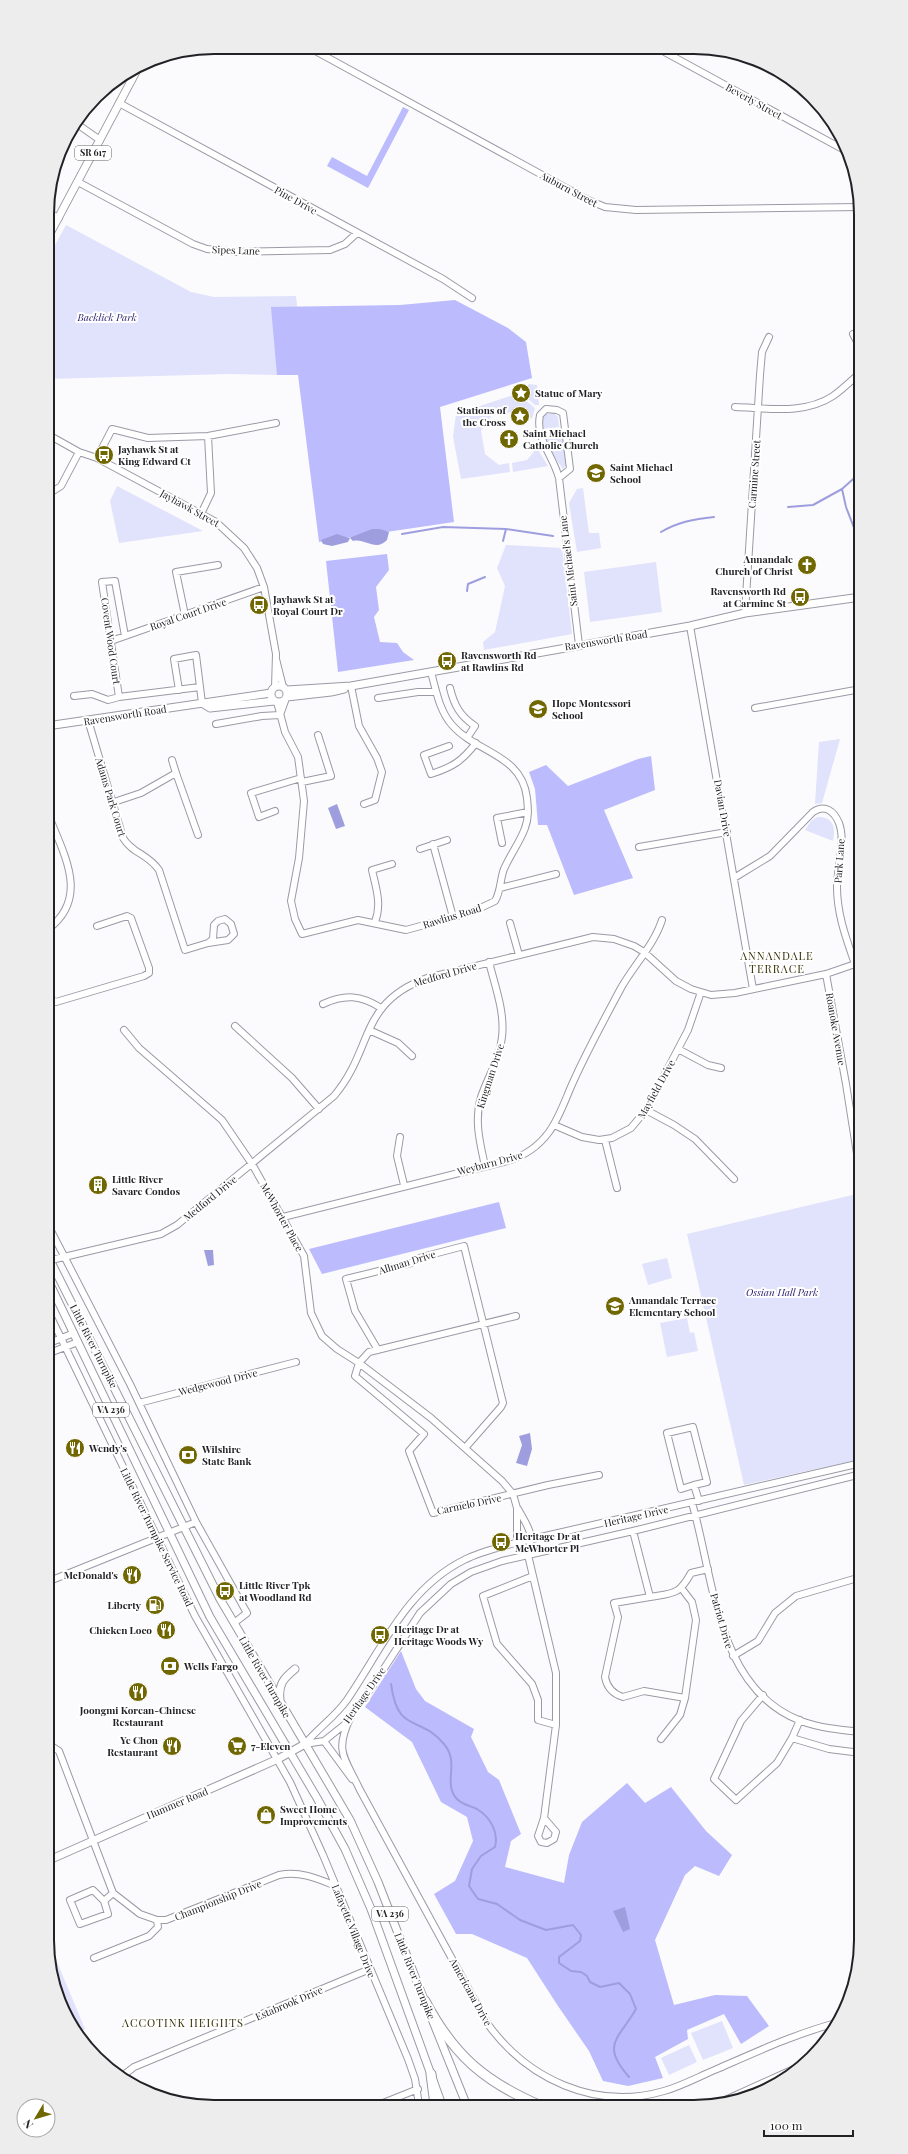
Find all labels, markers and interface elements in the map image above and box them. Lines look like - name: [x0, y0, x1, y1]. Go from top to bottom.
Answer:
- street label: Beverly Street: [723, 80, 785, 122]
- road number: SR 617: [75, 146, 111, 160]
- street label: Auburn Street: [537, 168, 601, 210]
- street label: Pine Drive: [272, 183, 320, 217]
- street label: Sipes Lane: [212, 242, 260, 258]
- park label: Backlick Park: [76, 310, 137, 324]
- place icon: Statue of Mary: [510, 382, 532, 404]
- place label: Statue of Mary: [535, 386, 603, 400]
- place label: Stations of the Cross: [457, 403, 507, 429]
- place icon: Stations of the Cross: [509, 405, 531, 427]
- place label: Saint Michael Catholic Church: [523, 426, 599, 452]
- church icon: Saint Michael Catholic Church: [498, 428, 520, 450]
- street label: Carmine Street: [745, 439, 763, 509]
- place label: Jayhawk St at King Edward Ct: [117, 442, 191, 468]
- bus stop icon: Jayhawk St at King Edward Ct: [93, 444, 115, 466]
- place label: Saint Michael School: [610, 460, 673, 486]
- school or university icon: Saint Michael School: [585, 462, 607, 484]
- street label: Jayhawk Street: [157, 485, 223, 530]
- street label: Saint Michael's Lane: [555, 515, 581, 607]
- place label: Annandale Church of Christ: [715, 552, 793, 578]
- church icon: Annandale Church of Christ: [796, 554, 818, 576]
- place label: Ravensworth Rd at Carmine St: [710, 584, 786, 610]
- bus stop icon: Ravensworth Rd at Carmine St: [789, 586, 811, 608]
- place label: Jayhawk St at Royal Court Dr: [272, 592, 343, 618]
- street label: Royal Court Drive: [148, 594, 228, 634]
- bus stop icon: Jayhawk St at Royal Court Dr: [248, 594, 270, 616]
- street label: Covent Wood Court: [98, 597, 124, 686]
- street label: Ravensworth Road: [563, 626, 649, 653]
- place label: Ravensworth Rd at Rawlins Rd: [461, 648, 537, 674]
- bus stop icon: Ravensworth Rd at Rawlins Rd: [436, 650, 458, 672]
- place label: Hope Montessori School: [552, 696, 631, 722]
- school or university icon: Hope Montessori School: [527, 698, 549, 720]
- street label: Ravensworth Road: [82, 701, 168, 728]
- street label: Adams Park Court: [92, 755, 130, 839]
- street label: Davian Drive: [711, 778, 735, 838]
- street label: Park Lane: [830, 838, 848, 884]
- street label: Rawlins Road: [421, 900, 483, 932]
- district label: ANNANDALE TERRACE: [739, 948, 814, 976]
- street label: Medford Drive: [412, 958, 478, 990]
- street label: Roanoke Avenue: [823, 991, 849, 1067]
- street label: Kingman Drive: [473, 1042, 507, 1110]
- street label: Mayfield Drive: [634, 1057, 678, 1121]
- street label: Weyburn Drive: [455, 1148, 524, 1179]
- place label: Little River Savare Condos: [112, 1172, 180, 1198]
- street label: Medford Drive: [180, 1172, 240, 1224]
- building icon: Little River Savare Condos: [87, 1174, 109, 1196]
- street label: McWhorter Place: [257, 1180, 307, 1254]
- street label: Allman Drive: [376, 1247, 437, 1278]
- park label: Ossian Hall Park: [746, 1285, 818, 1299]
- place label: Annandale Terrace Elementary School: [628, 1293, 716, 1319]
- school or university icon: Annandale Terrace Elementary School: [604, 1295, 626, 1317]
- street label: Little River Turnpike: [67, 1302, 121, 1390]
- street label: Wedgewood Drive: [176, 1365, 259, 1399]
- road number: VA 236: [93, 1403, 129, 1417]
- restaurant icon: Wendy's: [64, 1437, 86, 1459]
- place label: Wendy's: [88, 1441, 127, 1455]
- place label: Wilshire State Bank: [201, 1442, 251, 1468]
- bank icon: Wilshire State Bank: [177, 1444, 199, 1466]
- street label: Little River Turnpike Service Road: [117, 1465, 197, 1609]
- street label: Carmelo Drive: [436, 1490, 502, 1518]
- street label: Heritage Drive: [602, 1502, 670, 1530]
- place label: Heritage Dr at McWhorter Pl: [515, 1529, 581, 1555]
- bus stop icon: Heritage Dr at McWhorter Pl: [490, 1531, 512, 1553]
- restaurant icon: McDonald's: [121, 1564, 143, 1586]
- place label: McDonald's: [64, 1568, 118, 1582]
- place label: Little River Tpk at Woodland Rd: [239, 1578, 312, 1604]
- bus stop icon: Little River Tpk at Woodland Rd: [214, 1580, 236, 1602]
- street label: Patriot Drive: [707, 1591, 737, 1651]
- fuel station icon: Liberty: [144, 1594, 166, 1616]
- place label: Liberty: [108, 1598, 142, 1612]
- restaurant icon: Chicken Loco: [155, 1619, 177, 1641]
- place label: Heritage Dr at Heritage Woods Wy: [394, 1622, 484, 1648]
- place label: Chicken Loco: [89, 1623, 152, 1637]
- bus stop icon: Heritage Dr at Heritage Woods Wy: [369, 1624, 391, 1646]
- street label: Little River Turnpike: [236, 1634, 294, 1720]
- bank icon: Wells Fargo: [159, 1655, 181, 1677]
- place label: Wells Fargo: [183, 1659, 238, 1673]
- street label: Heritage Drive: [339, 1664, 389, 1726]
- restaurant icon: Joongmi Korean-Chinese Restaurant: [127, 1681, 149, 1703]
- place label: Joongmi Korean-Chinese Restaurant: [79, 1703, 196, 1729]
- place label: Ye Chon Restaurant: [107, 1733, 159, 1759]
- restaurant icon: Ye Chon Restaurant: [161, 1735, 183, 1757]
- supermarket icon: 7-Eleven: [226, 1735, 248, 1757]
- place label: 7-Eleven: [251, 1739, 291, 1753]
- street label: Hummer Road: [144, 1784, 210, 1822]
- place label: Sweet Home Improvements: [280, 1802, 347, 1828]
- shop icon: Sweet Home Improvements: [255, 1804, 277, 1826]
- street label: Championship Drive: [172, 1876, 264, 1924]
- street label: Lafayette Village Drive: [329, 1882, 379, 1980]
- road number: VA 236: [372, 1907, 408, 1921]
- street label: Little River Turnpike: [391, 1931, 439, 2021]
- street label: Americana Drive: [446, 1955, 495, 2028]
- street label: Estabrook Drive: [253, 1982, 325, 2024]
- district label: ACCOTINK HEIGHTS: [121, 2015, 244, 2030]
- north arrow: [16, 2098, 56, 2138]
- scale bar: [764, 2112, 853, 2138]
- text: N: [19, 2117, 36, 2132]
- text: 100 m: [770, 2117, 803, 2133]

